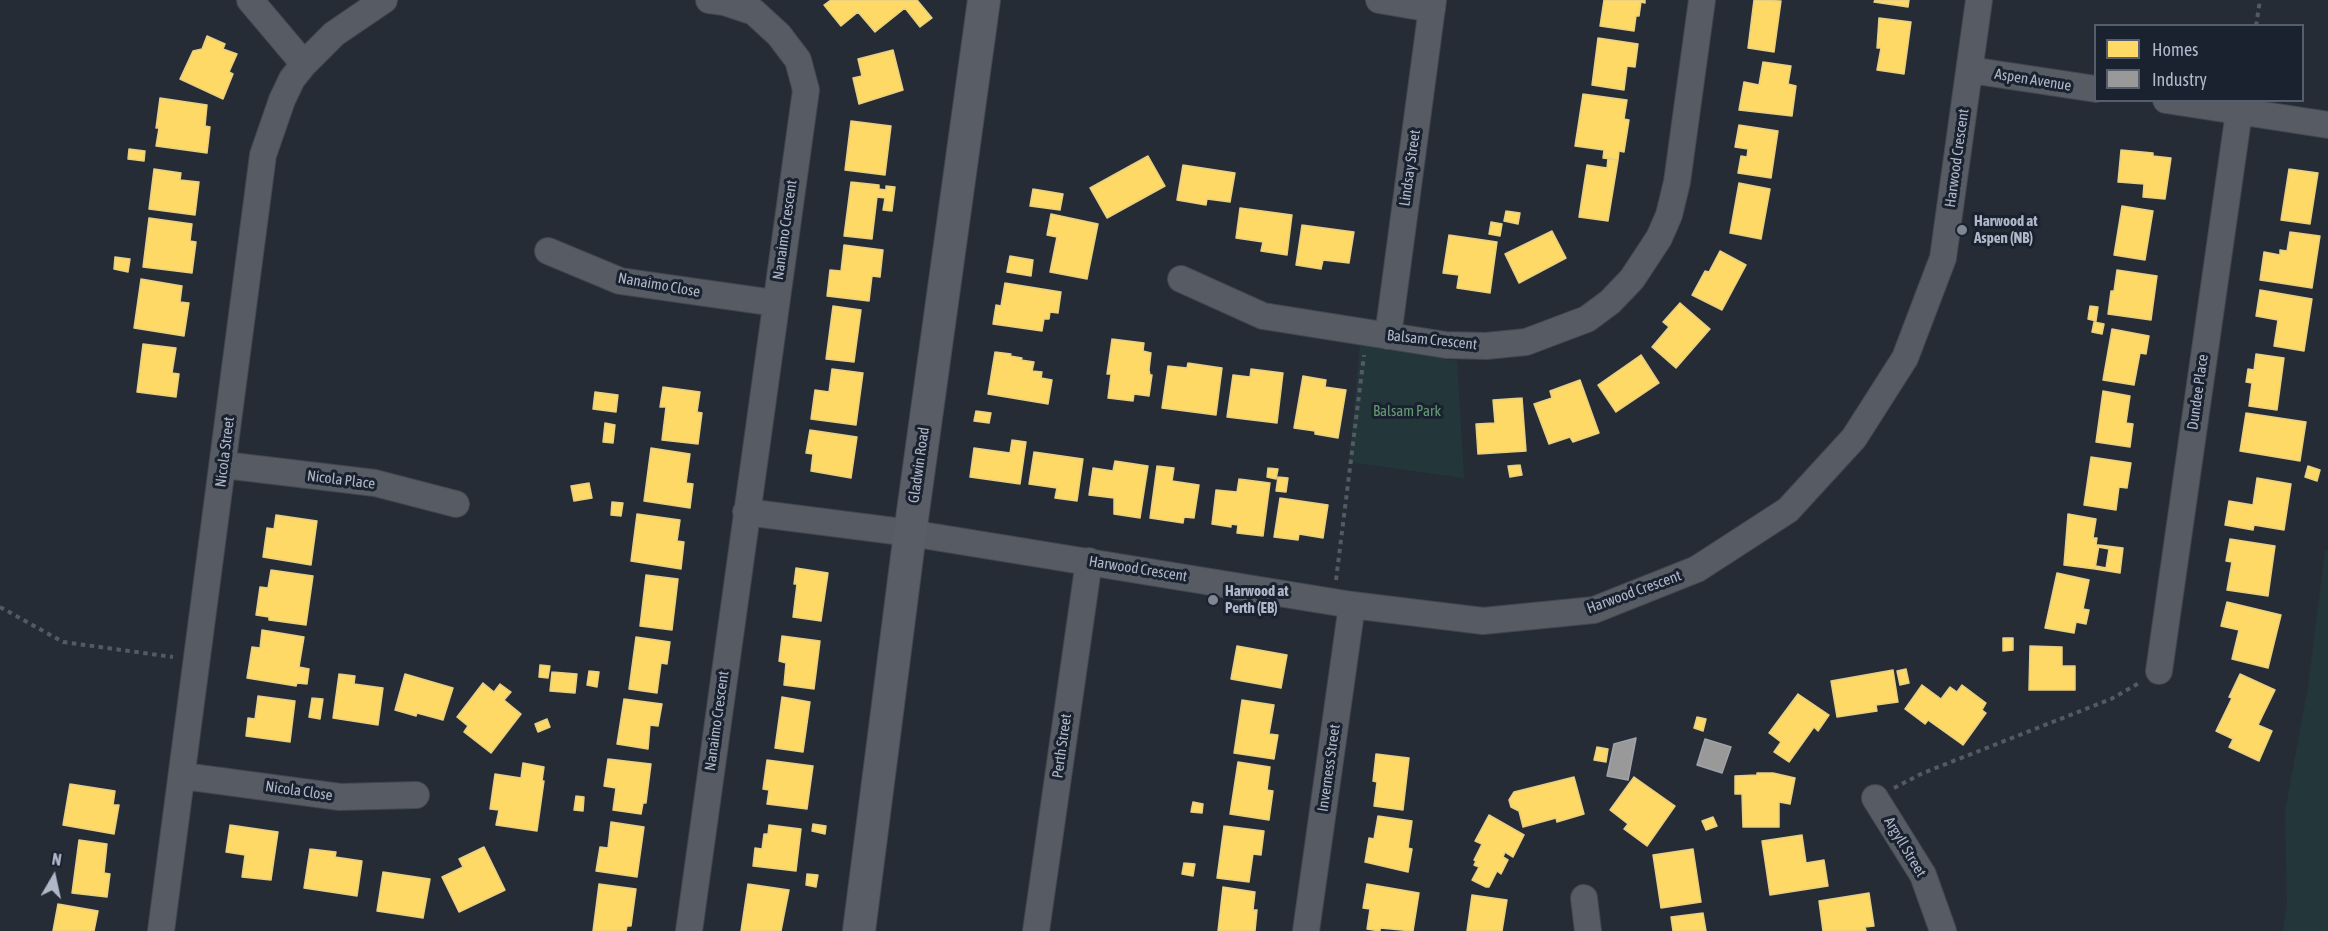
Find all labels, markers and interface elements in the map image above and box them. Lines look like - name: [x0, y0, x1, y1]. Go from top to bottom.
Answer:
- legend: [2094, 24, 2304, 102]
- text: Homes: [2152, 39, 2198, 60]
- street label: Aspen Avenue: [1993, 65, 2073, 95]
- text: Industry: [2152, 69, 2207, 90]
- street label: Harwood Crescent: [1941, 108, 1973, 208]
- street label: Lindsay Street: [1396, 129, 1424, 207]
- street label: Nanaimo Crescent: [769, 179, 801, 281]
- place label: Harwood at Aspen (NB): [1974, 212, 2037, 247]
- marker: Harwood at Aspen (NB): [1955, 223, 1969, 237]
- street label: Nanaimo Close: [616, 269, 702, 301]
- street label: Balsam Crescent: [1386, 326, 1478, 354]
- street label: Dundee Place: [2184, 353, 2212, 431]
- park label: Balsam Park: [1373, 402, 1441, 420]
- street label: Nicola Street: [212, 416, 238, 488]
- street label: Gladwin Road: [905, 426, 933, 504]
- street label: Nicola Place: [306, 467, 376, 493]
- street label: Harwood Crescent: [1087, 552, 1189, 586]
- street label: Harwood Crescent: [1584, 567, 1684, 617]
- place label: Harwood at Perth (EB): [1225, 582, 1288, 617]
- marker: Harwood at Perth (EB): [1206, 593, 1220, 607]
- street label: Nanaimo Crescent: [701, 670, 733, 772]
- street label: Perth Street: [1049, 713, 1075, 779]
- street label: Inverness Street: [1314, 723, 1344, 813]
- street label: Nicola Close: [264, 777, 334, 805]
- street label: Argyll Street: [1880, 814, 1930, 880]
- north arrow: [24, 847, 84, 907]
- text: N: [51, 850, 63, 869]

